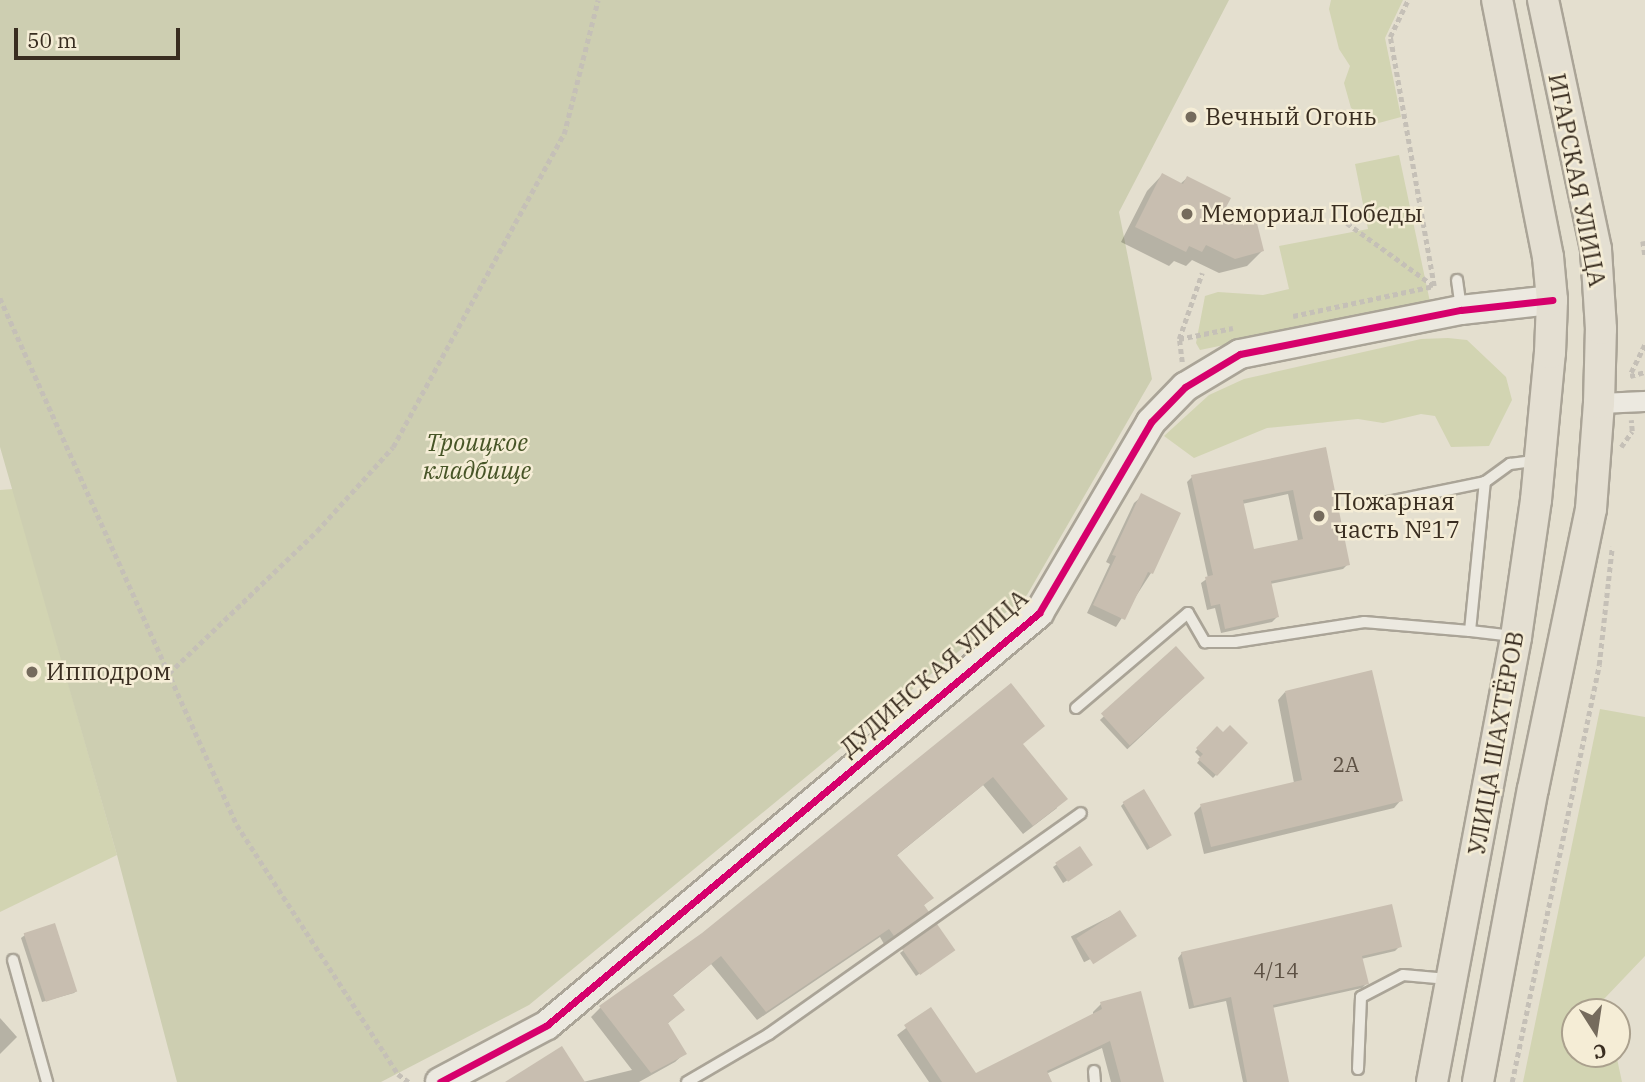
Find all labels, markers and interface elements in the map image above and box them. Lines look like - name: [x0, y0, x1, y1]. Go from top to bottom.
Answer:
- scale bar: [18, 14, 184, 58]
- text: 50 m: [27, 26, 77, 54]
- street label: ИГАРСКАЯ УЛИЦА: [1542, 71, 1612, 289]
- place label: Вечный Огонь: [1205, 103, 1377, 131]
- marker: Вечный Огонь: [1183, 109, 1199, 125]
- place label: Мемориал Победы: [1201, 200, 1423, 228]
- marker: Мемориал Победы: [1179, 206, 1195, 222]
- park label: Троицкое кладбище: [423, 429, 531, 485]
- place label: Пожарная часть №17: [1333, 488, 1460, 544]
- marker: Пожарная часть №17: [1311, 508, 1327, 524]
- street label: ДУДИНСКАЯ УЛИЦА: [834, 584, 1034, 762]
- street label: УЛИЦА ШАХТЁРОВ: [1462, 629, 1530, 857]
- place label: Ипподром: [46, 658, 171, 686]
- marker: Ипподром: [24, 664, 40, 680]
- house number: 2А: [1332, 751, 1360, 777]
- house number: 4/14: [1253, 957, 1299, 983]
- north arrow: [1561, 998, 1631, 1068]
- text: С: [1591, 1039, 1609, 1065]

